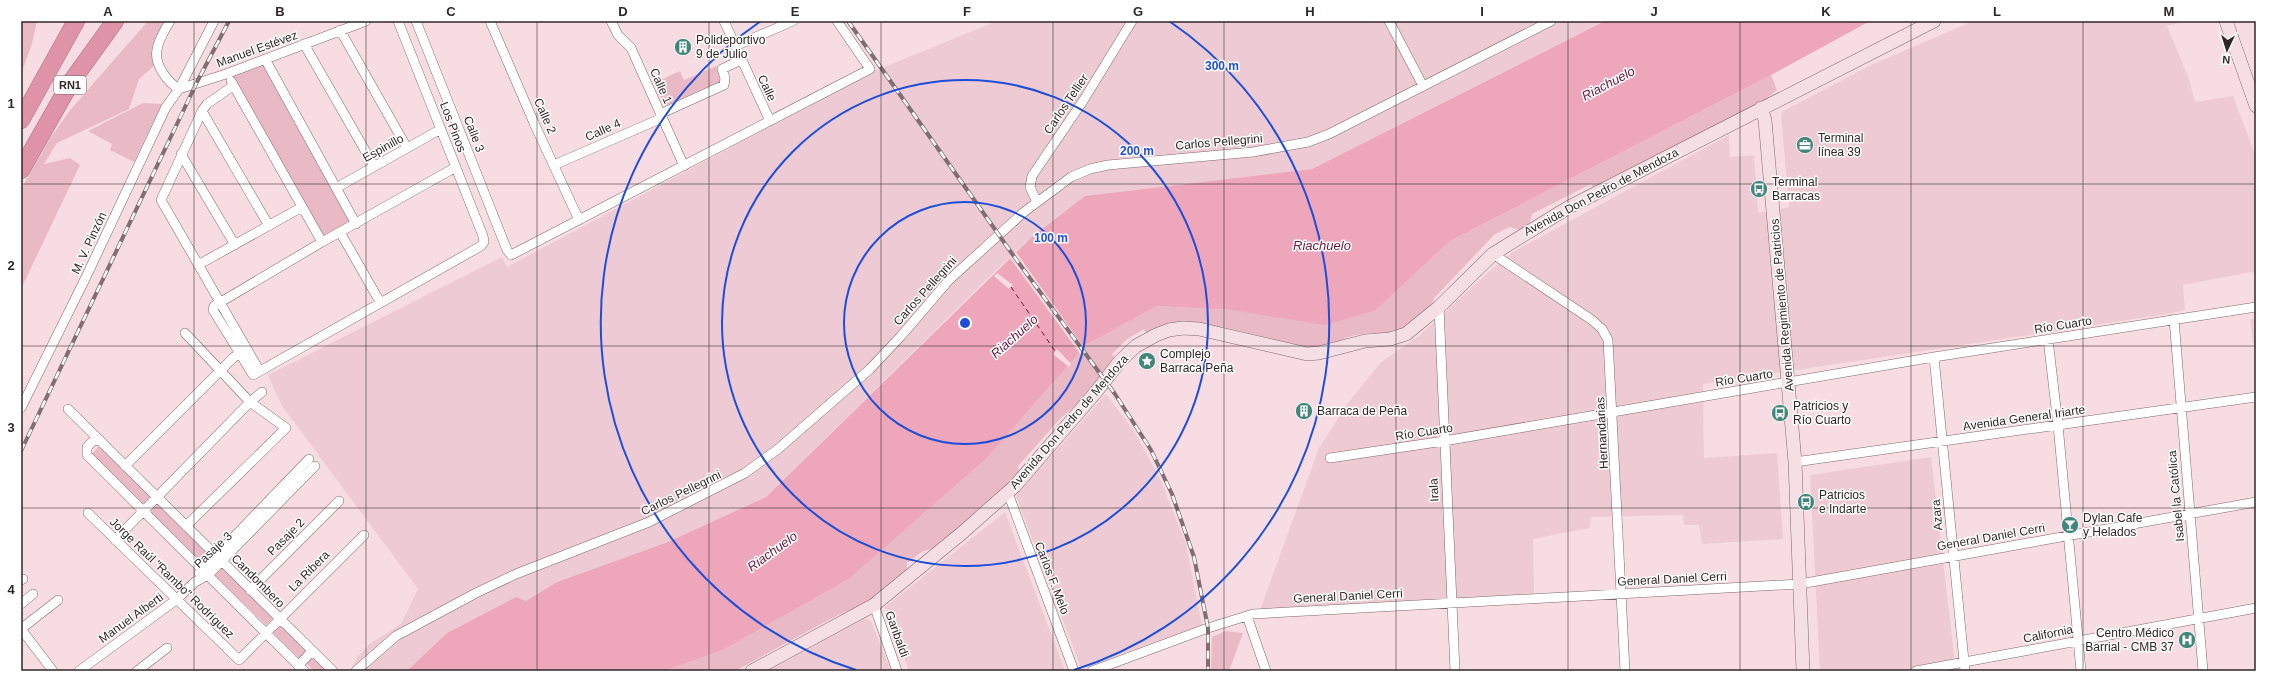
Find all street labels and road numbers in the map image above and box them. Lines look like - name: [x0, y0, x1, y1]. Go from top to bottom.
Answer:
- street label: Manuel Estévez: [214, 28, 300, 70]
- street label: Calle 1: [647, 66, 675, 106]
- street label: Carlos Tellier: [1041, 71, 1091, 137]
- street label: Calle: [755, 73, 779, 104]
- road number: RN1: [54, 76, 86, 94]
- street label: Calle 2: [531, 96, 559, 136]
- street label: Los Pinos: [437, 100, 469, 154]
- street label: Calle 3: [461, 114, 487, 154]
- street label: Calle 4: [583, 116, 623, 144]
- street label: Espinillo: [360, 131, 406, 165]
- street label: Carlos Pellegrini: [1175, 131, 1263, 153]
- street label: Avenida Don Pedro de Mendoza: [1521, 145, 1681, 239]
- street label: M. V. Pinzón: [69, 210, 109, 276]
- street label: Avenida Regimiento de Patricios: [1767, 218, 1797, 392]
- street label: Carlos Pellegrini: [891, 254, 959, 328]
- street label: Río Cuarto: [2033, 313, 2093, 336]
- street label: Avenida Don Pedro de Mendoza: [1007, 352, 1131, 492]
- street label: Río Cuarto: [1714, 366, 1774, 389]
- street label: Hernandarias: [1593, 397, 1611, 469]
- street label: Avenida General Iriarte: [1962, 402, 2086, 434]
- street label: Río Cuarto: [1394, 420, 1454, 443]
- street label: Isabel la Católica: [2165, 450, 2187, 542]
- street label: Carlos Pellegrini: [639, 468, 723, 518]
- street label: Irala: [1426, 478, 1442, 502]
- street label: Azara: [1929, 498, 1945, 531]
- street label: Jorge Raúl "Rambo" Rodríguez: [107, 515, 237, 641]
- street label: Pasaje 2: [265, 515, 308, 558]
- street label: General Daniel Cerri: [1936, 521, 2046, 553]
- street label: Pasaje 3: [191, 529, 235, 571]
- street label: Carlos F. Melo: [1032, 540, 1072, 617]
- street label: La Ribera: [286, 547, 333, 594]
- street label: Candombero: [229, 552, 288, 611]
- street label: General Daniel Cerri: [1617, 569, 1727, 589]
- street label: General Daniel Cerri: [1293, 586, 1403, 606]
- street label: Manuel Alberti: [96, 590, 166, 646]
- street label: Garibaldi: [882, 609, 912, 659]
- street label: California: [2022, 622, 2075, 646]

